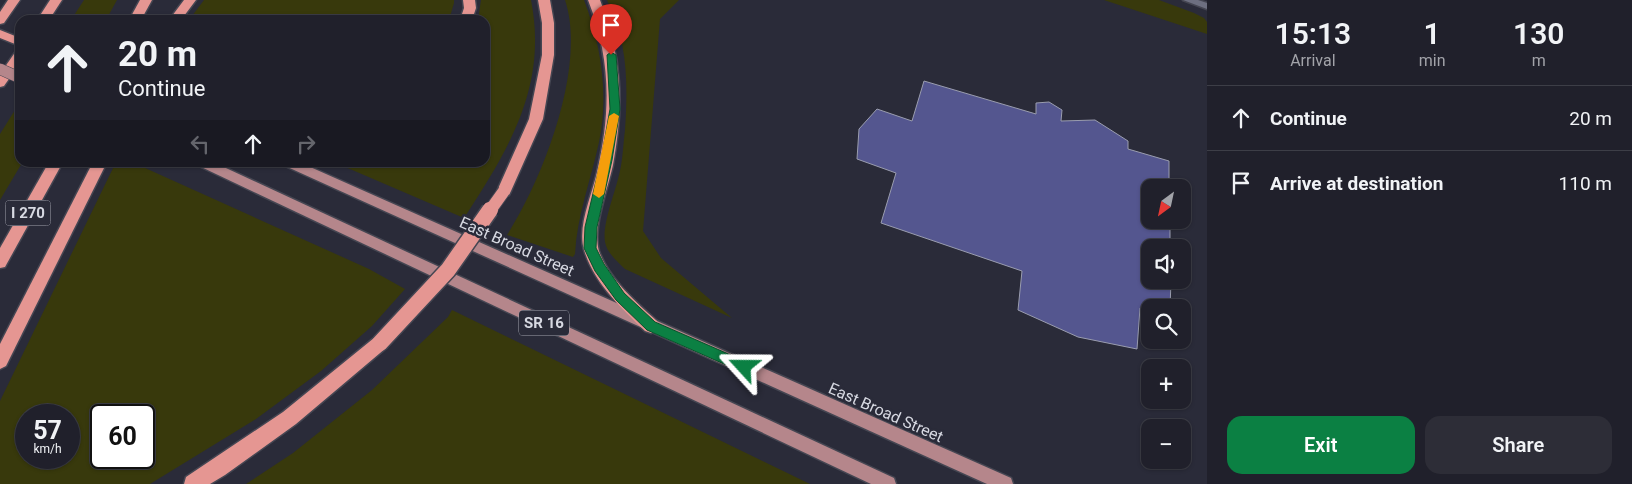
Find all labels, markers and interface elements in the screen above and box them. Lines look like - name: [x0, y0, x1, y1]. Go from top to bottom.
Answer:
- pin: [590, 4, 632, 55]
- icon: arrive: [597, 11, 625, 39]
- text: 15:13: [1275, 16, 1351, 51]
- text: 1: [1424, 16, 1441, 51]
- text: 130: [1513, 16, 1564, 51]
- text: 20 m: [118, 34, 197, 75]
- icon: ahead: [35, 35, 100, 100]
- text: Arrival: [1290, 51, 1336, 70]
- text: min: [1419, 51, 1446, 70]
- text: m: [1532, 51, 1546, 70]
- text: Continue: [118, 76, 206, 101]
- icon: ahead: [1227, 104, 1255, 132]
- text: Continue: [1270, 107, 1347, 130]
- text: 20 m: [1569, 107, 1612, 130]
- icon: left: [186, 130, 214, 158]
- icon: ahead: [239, 130, 267, 158]
- icon: right: [292, 130, 320, 158]
- icon: arrive: [1227, 169, 1255, 197]
- text: Arrive at destination: [1270, 172, 1443, 195]
- text: 110 m: [1559, 172, 1612, 195]
- north arrow: [1141, 179, 1191, 229]
- map controls: [1141, 179, 1191, 469]
- road number: I 270: [5, 200, 50, 226]
- street label: East Broad Street: [457, 213, 577, 280]
- button: sound: [1141, 239, 1191, 289]
- button: search: [1141, 299, 1191, 349]
- road number: SR 16: [519, 310, 569, 336]
- position arrow: [717, 340, 769, 392]
- button: +: [1141, 359, 1191, 409]
- street label: East Broad Street: [826, 379, 946, 446]
- speed limit sign: 60: [90, 404, 155, 469]
- text: 57: [33, 416, 62, 445]
- button: Exit: [1227, 416, 1415, 474]
- button: Share: [1425, 416, 1612, 474]
- button: −: [1141, 419, 1191, 469]
- text: km/h: [33, 442, 62, 456]

